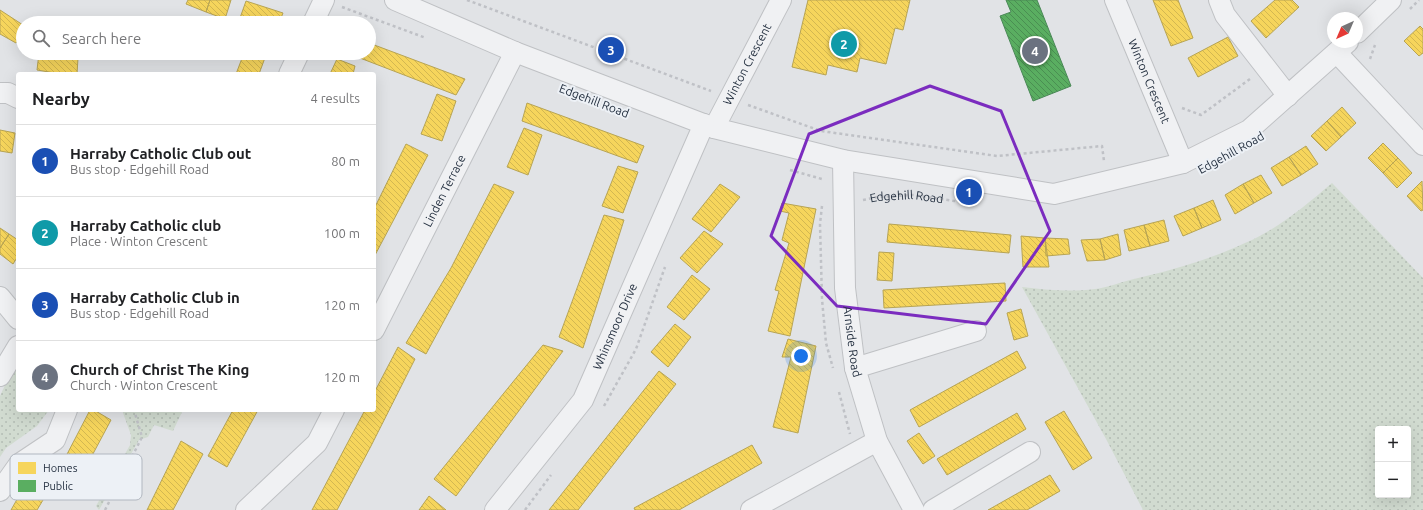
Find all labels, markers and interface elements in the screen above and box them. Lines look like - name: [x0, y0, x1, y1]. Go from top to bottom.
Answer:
- north arrow: [1327, 12, 1363, 48]
- search box: [16, 16, 376, 60]
- street label: Winton Crescent: [720, 21, 774, 107]
- icon: search: [30, 27, 52, 49]
- pin: 2: [831, 29, 857, 59]
- text: Search here: [62, 30, 141, 47]
- pin: 3: [598, 35, 624, 65]
- pin: 4: [1022, 36, 1048, 66]
- street label: Winton Crescent: [1126, 37, 1173, 125]
- street label: Edgehill Road: [557, 81, 631, 120]
- text: Nearby: [32, 89, 90, 108]
- text: 4 results: [310, 91, 360, 105]
- street label: Edgehill Road: [1195, 129, 1266, 176]
- text: Harraby Catholic Club out: [70, 145, 251, 162]
- street label: Linden Terrace: [420, 152, 468, 229]
- text: 1: [41, 154, 49, 168]
- text: 80 m: [331, 154, 360, 168]
- text: Bus stop · Edgehill Road: [70, 162, 209, 176]
- pin: 1: [956, 177, 982, 207]
- street label: Edgehill Road: [869, 188, 944, 205]
- text: Harraby Catholic club: [70, 217, 221, 234]
- text: 2: [41, 226, 49, 240]
- text: 100 m: [324, 226, 360, 240]
- text: Place · Winton Crescent: [70, 234, 208, 248]
- street label: Whinsmoor Drive: [590, 281, 639, 372]
- text: Harraby Catholic Club in: [70, 289, 240, 306]
- text: 3: [41, 298, 49, 312]
- text: 120 m: [324, 298, 360, 312]
- street label: Arnside Road: [841, 305, 864, 378]
- text: Bus stop · Edgehill Road: [70, 306, 209, 320]
- your location: [791, 346, 811, 366]
- text: Church of Christ The King: [70, 361, 249, 378]
- text: 4: [41, 370, 49, 384]
- text: 120 m: [324, 370, 360, 384]
- text: Church · Winton Crescent: [70, 378, 218, 392]
- map controls: [1375, 426, 1411, 498]
- button: +: [1375, 426, 1411, 462]
- legend: [10, 454, 142, 500]
- text: Homes: [43, 462, 78, 474]
- button: −: [1375, 462, 1411, 498]
- text: Public: [43, 480, 73, 492]

